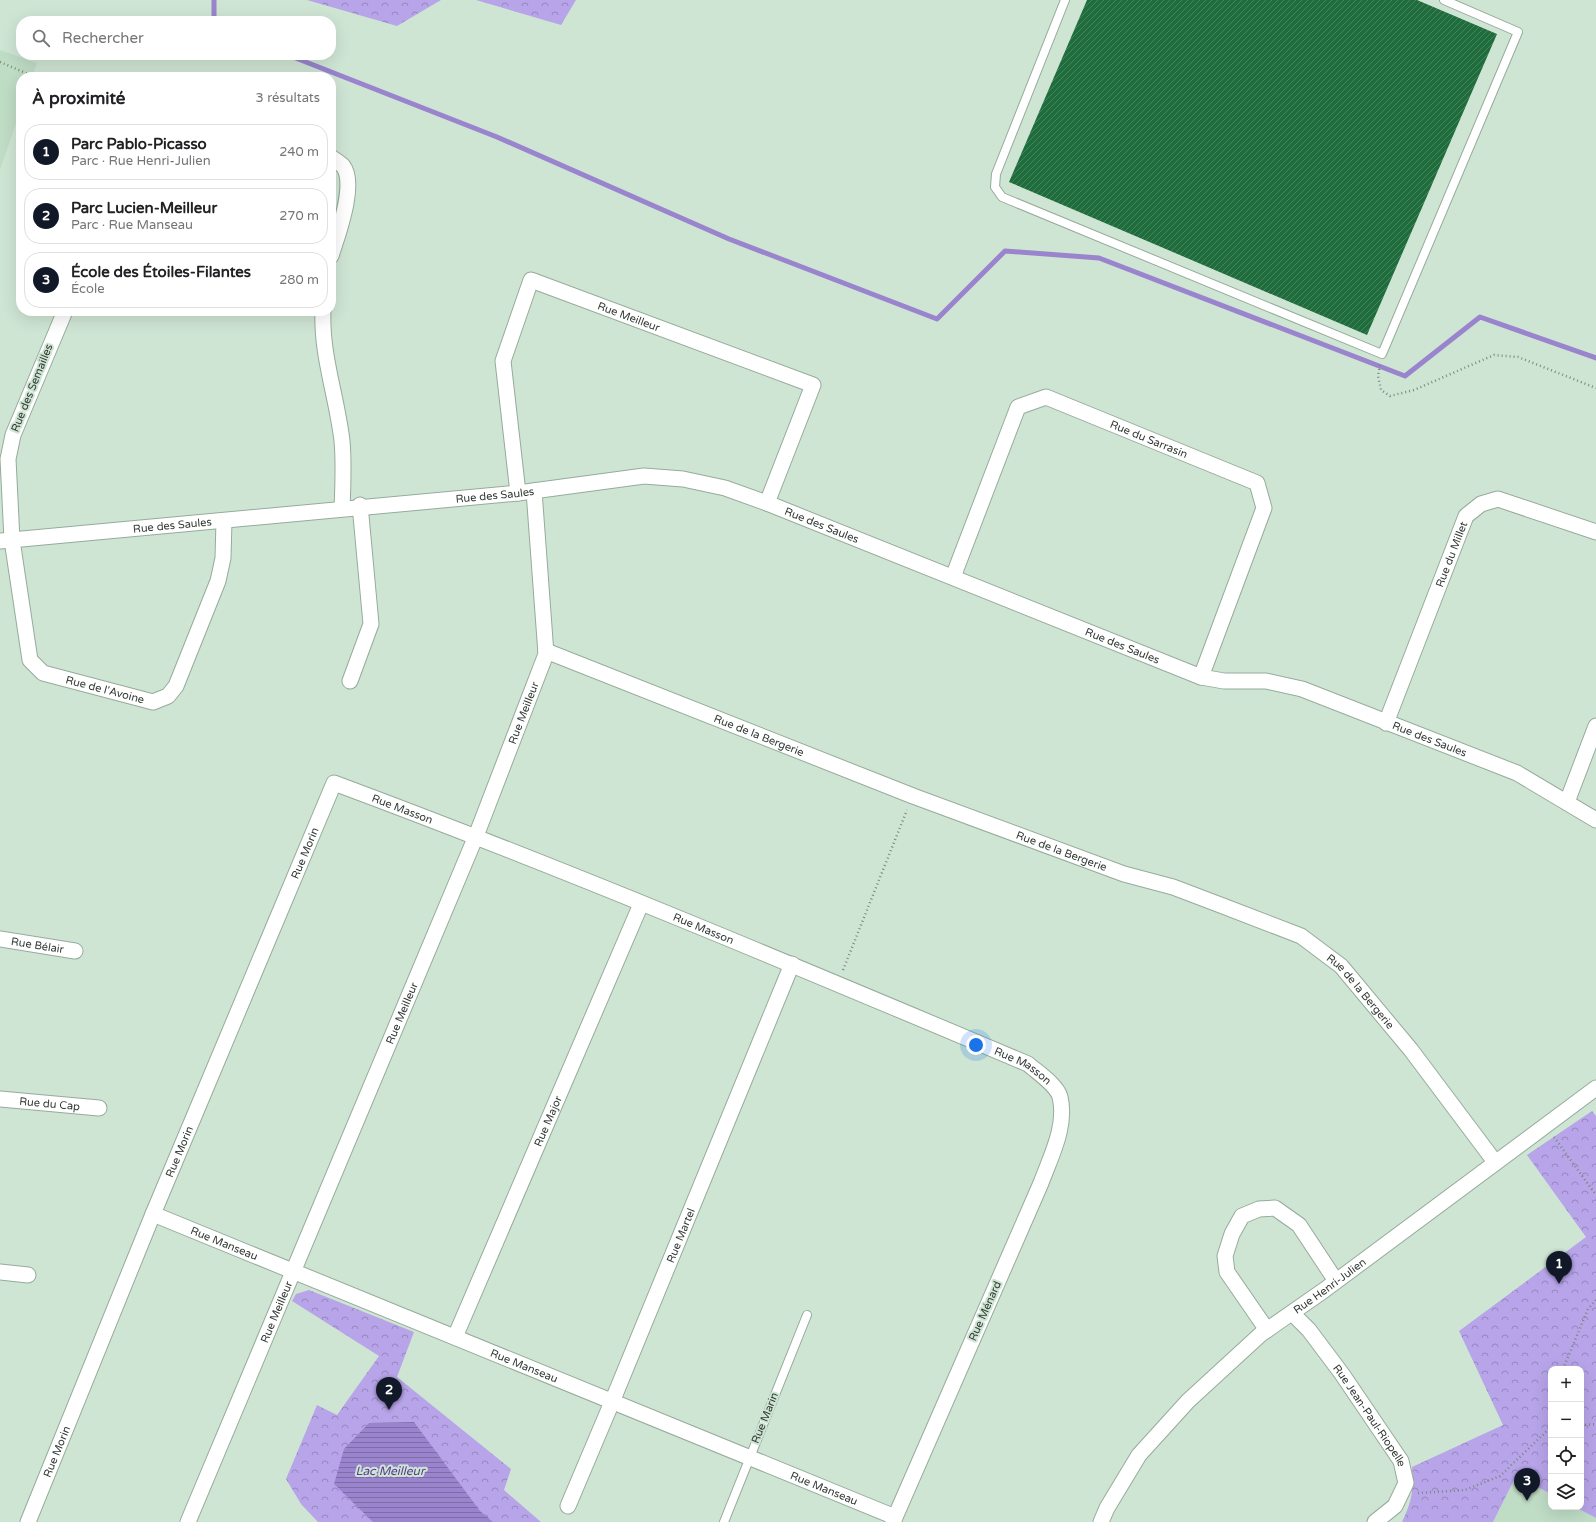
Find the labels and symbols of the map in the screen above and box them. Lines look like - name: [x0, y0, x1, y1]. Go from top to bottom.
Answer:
- street label: Rue Meilleur: [596, 299, 663, 334]
- street label: Rue des Semailles: [8, 342, 56, 434]
- street label: Rue du Sarrasin: [1108, 417, 1190, 461]
- street label: Rue des Saules: [455, 484, 535, 505]
- street label: Rue des Saules: [783, 504, 861, 546]
- street label: Rue des Saules: [132, 515, 212, 535]
- street label: Rue du Millet: [1433, 519, 1470, 589]
- street label: Rue des Saules: [1083, 625, 1161, 666]
- street label: Rue de l'Avoine: [64, 673, 146, 706]
- street label: Rue Meilleur: [506, 679, 542, 746]
- street label: Rue de la Bergerie: [712, 712, 806, 759]
- street label: Rue des Saules: [1391, 719, 1469, 759]
- street label: Rue Masson: [370, 791, 435, 826]
- street label: Rue Morin: [288, 825, 321, 881]
- street label: Rue de la Bergerie: [1014, 828, 1109, 874]
- street label: Rue Masson: [671, 910, 736, 947]
- street label: Rue Bélair: [10, 934, 66, 956]
- street label: Rue de la Bergerie: [1324, 951, 1397, 1031]
- street label: Rue Meilleur: [383, 979, 421, 1046]
- your location: [966, 1035, 986, 1055]
- street label: Rue Masson: [992, 1044, 1054, 1087]
- street label: Rue Major: [531, 1093, 565, 1149]
- street label: Rue du Cap: [19, 1094, 81, 1113]
- street label: Rue Morin: [163, 1124, 196, 1179]
- street label: Rue Martel: [663, 1206, 697, 1265]
- street label: Rue Manseau: [189, 1224, 260, 1263]
- pin: 1: [1546, 1251, 1572, 1284]
- street label: Rue Henri-Julien: [1291, 1255, 1368, 1316]
- street label: Rue Meilleur: [258, 1278, 295, 1345]
- street label: Rue Ménard: [966, 1279, 1004, 1343]
- street label: Rue Manseau: [489, 1346, 560, 1385]
- street label: Rue Jean-Paul-Riopelle: [1330, 1362, 1409, 1468]
- pin: 2: [376, 1377, 402, 1410]
- street label: Rue Marin: [749, 1390, 781, 1446]
- street label: Rue Morin: [40, 1424, 73, 1479]
- water label: Lac Meilleur: [355, 1464, 426, 1478]
- pin: 3: [1514, 1468, 1540, 1501]
- street label: Rue Manseau: [789, 1469, 860, 1508]

